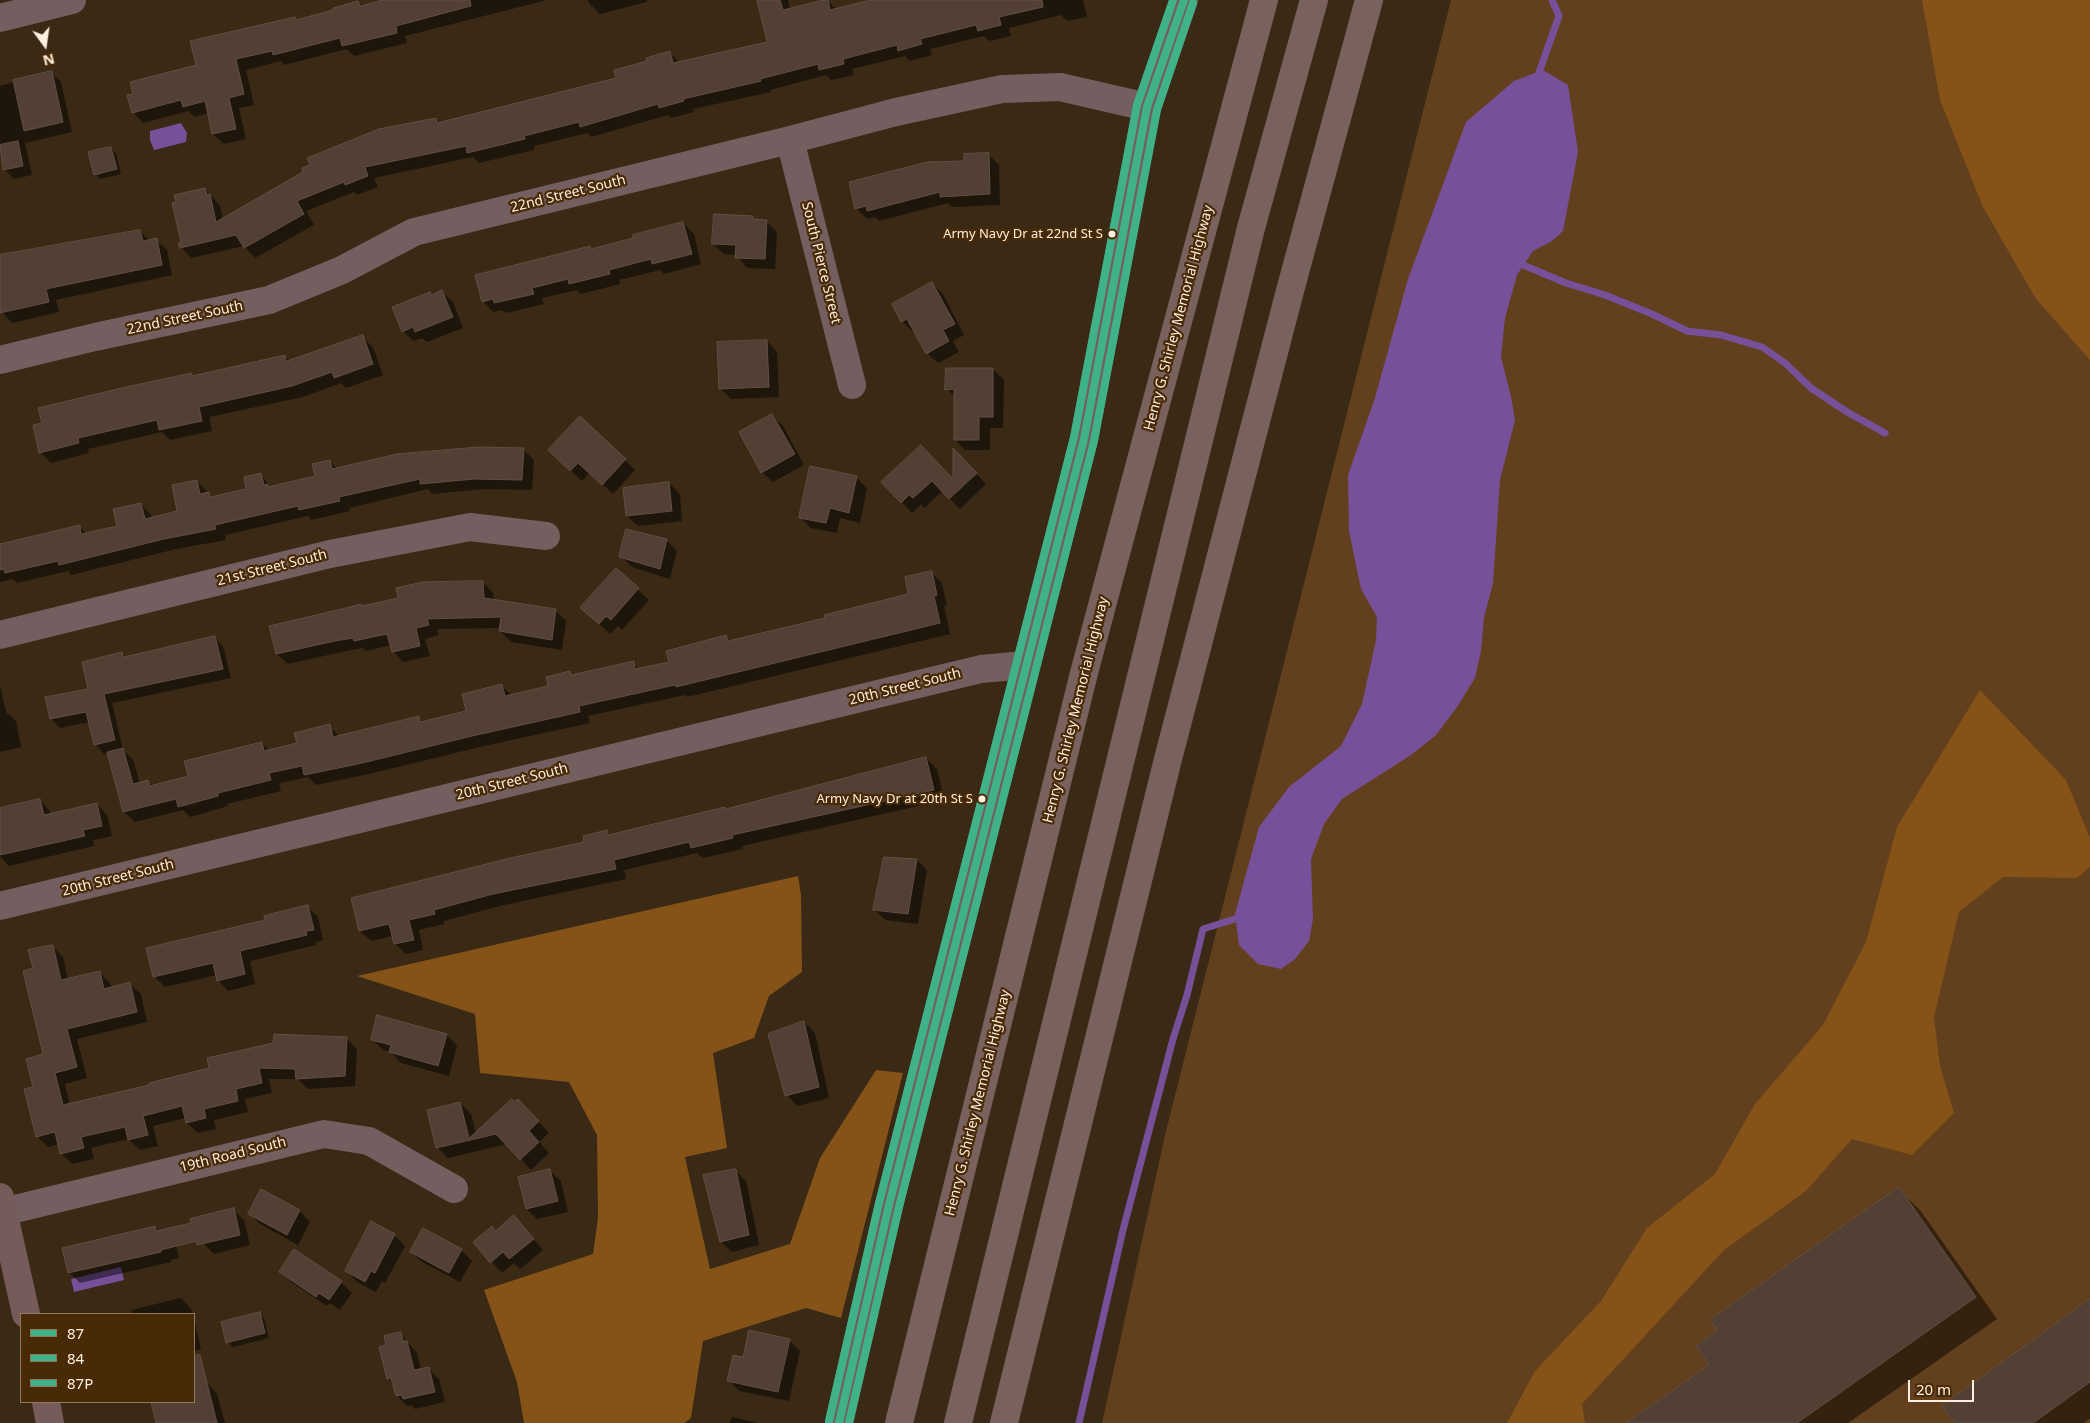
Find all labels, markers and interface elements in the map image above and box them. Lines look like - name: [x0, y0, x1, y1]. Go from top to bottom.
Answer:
- north arrow: [20, 20, 70, 70]
- text: N: [41, 49, 57, 71]
- street label: 22nd Street South: [509, 172, 627, 216]
- street label: South Pierce Street: [798, 200, 844, 326]
- street label: Henry G. Shirley Memorial Highway: [1141, 203, 1217, 433]
- place label: Army Navy Dr at 22nd St S: [943, 226, 1103, 242]
- marker: Army Navy Dr at 22nd St S: [1107, 229, 1117, 239]
- street label: 22nd Street South: [125, 298, 245, 338]
- street label: 21st Street South: [215, 546, 329, 590]
- street label: Henry G. Shirley Memorial Highway: [1040, 595, 1112, 825]
- street label: 20th Street South: [847, 665, 963, 709]
- street label: 20th Street South: [454, 760, 570, 804]
- place label: Army Navy Dr at 20th St S: [816, 791, 973, 807]
- marker: Army Navy Dr at 20th St S: [977, 794, 987, 804]
- street label: 20th Street South: [60, 856, 176, 900]
- street label: Henry G. Shirley Memorial Highway: [942, 988, 1014, 1218]
- street label: 19th Road South: [178, 1134, 288, 1176]
- legend: [20, 1313, 195, 1403]
- text: 87: [67, 1323, 84, 1343]
- text: 84: [67, 1348, 84, 1368]
- scale bar: [1910, 1370, 1976, 1402]
- text: 87P: [67, 1373, 93, 1393]
- text: 20 m: [1916, 1379, 1951, 1399]

